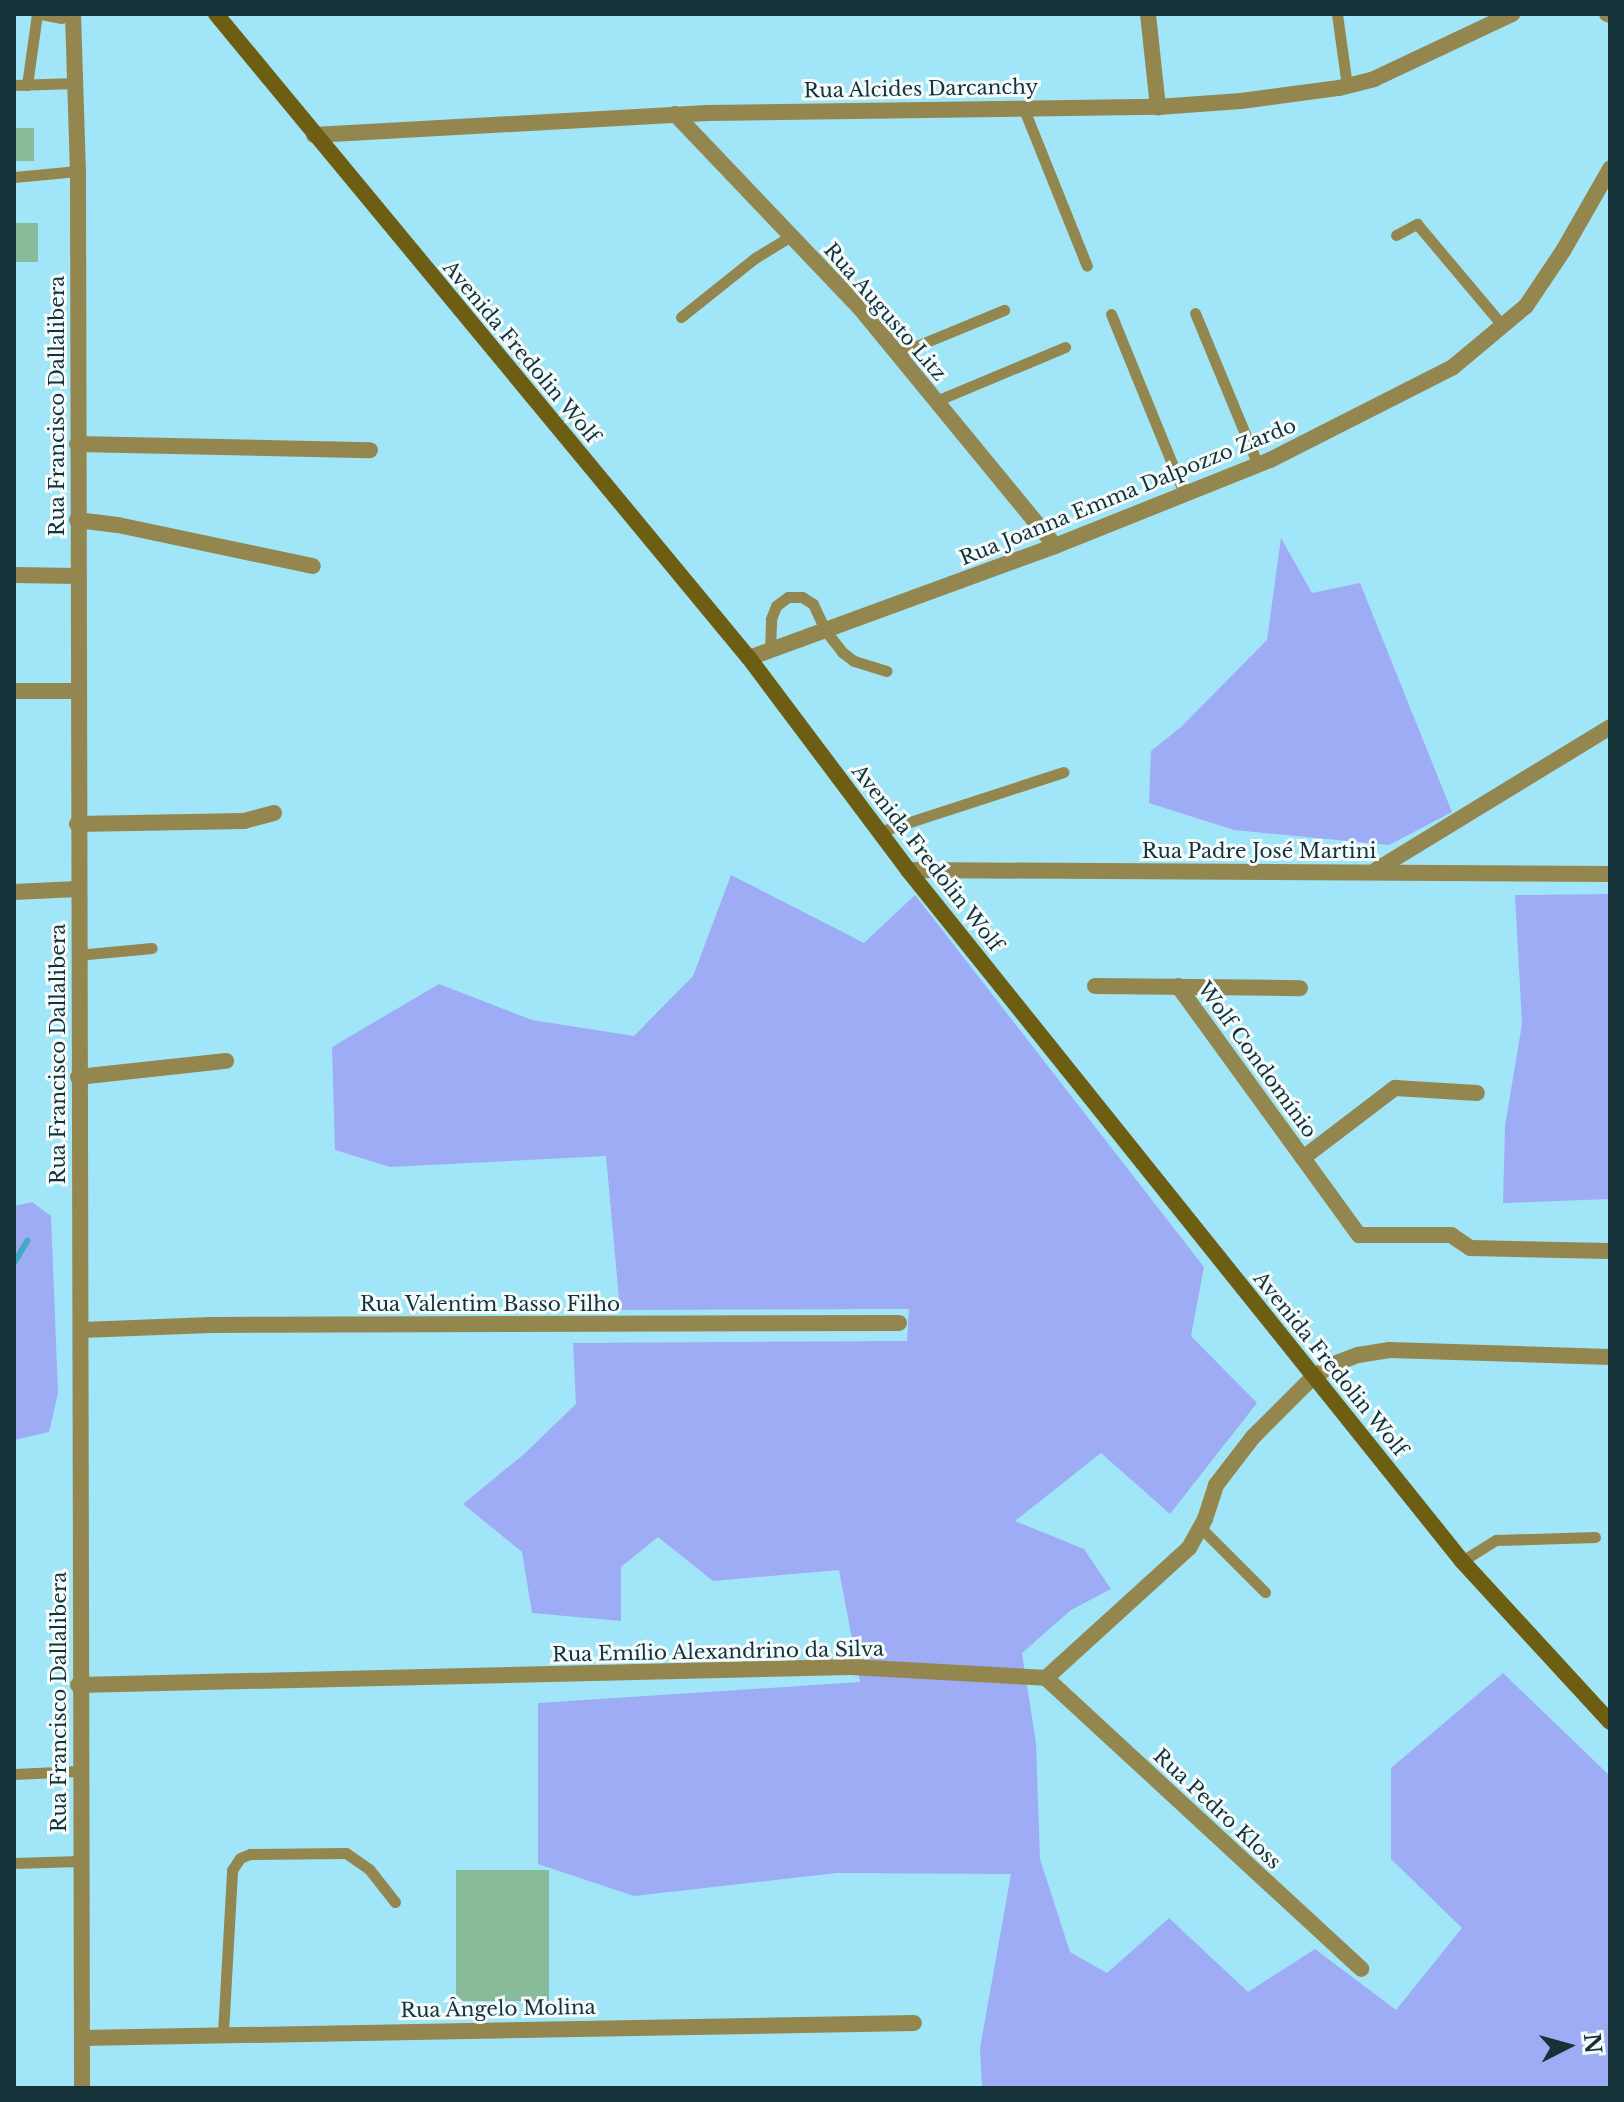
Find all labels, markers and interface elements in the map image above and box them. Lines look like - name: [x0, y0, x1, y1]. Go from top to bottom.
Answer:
- street label: Rua Alcides Darcanchy: [803, 75, 1039, 103]
- street label: Rua Augusto Litz: [818, 238, 952, 386]
- street label: Avenida Fredolin Wolf: [437, 256, 605, 448]
- street label: Rua Francisco Dallalibera: [45, 276, 69, 536]
- street label: Rua Joanna Emma Dalpozzo Zardo: [956, 413, 1300, 571]
- street label: Avenida Fredolin Wolf: [846, 759, 1008, 957]
- street label: Rua Padre José Martini: [1142, 839, 1376, 863]
- street label: Rua Francisco Dallalibera: [46, 924, 70, 1184]
- street label: Wolf Condomínio: [1192, 977, 1322, 1143]
- street label: Avenida Fredolin Wolf: [1248, 1266, 1412, 1462]
- street label: Rua Valentim Basso Filho: [359, 1292, 621, 1316]
- street label: Rua Francisco Dallalibera: [47, 1572, 71, 1832]
- street label: Rua Emílio Alexandrino da Silva: [551, 1637, 885, 1667]
- street label: Rua Pedro Kloss: [1148, 1744, 1286, 1874]
- street label: Rua Ângelo Molina: [400, 1995, 596, 2023]
- north arrow: [1528, 2006, 1608, 2086]
- text: N: [1578, 2032, 1607, 2055]

